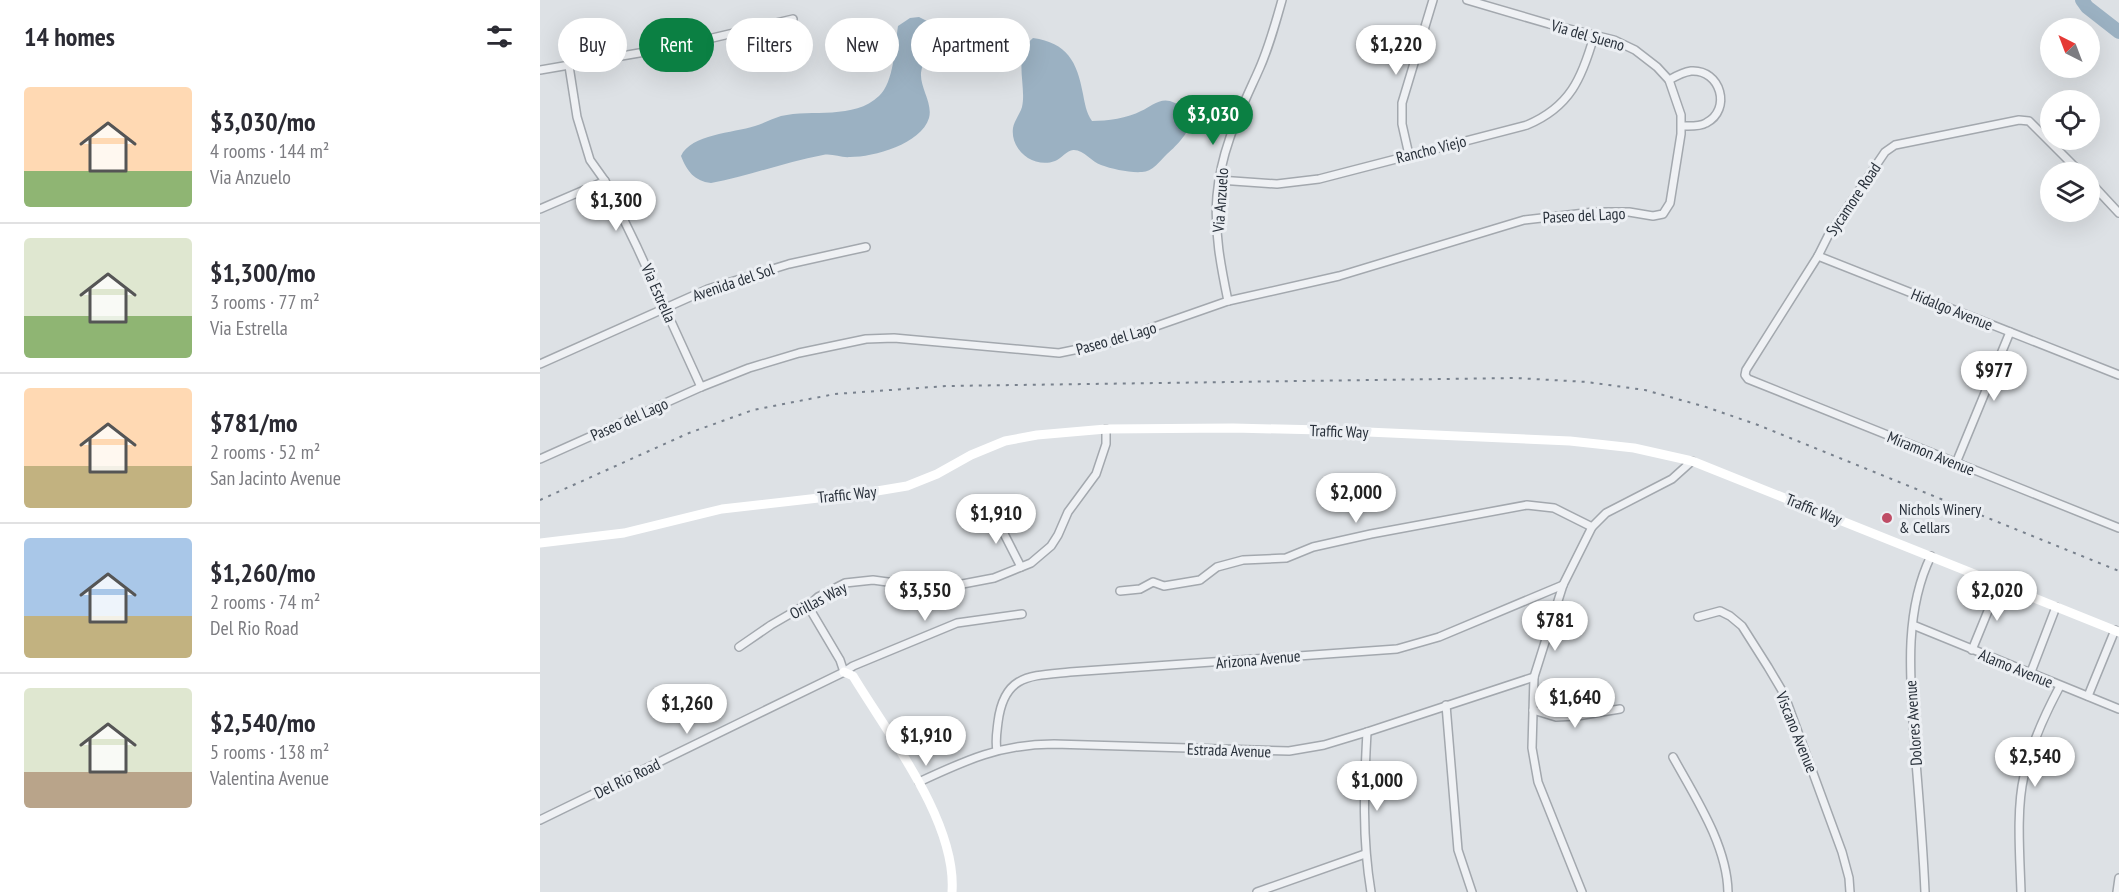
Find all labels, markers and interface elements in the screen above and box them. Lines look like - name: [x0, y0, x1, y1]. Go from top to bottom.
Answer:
- street label: Via del Sueno: [1548, 15, 1627, 55]
- chip: Buy: [558, 18, 627, 72]
- chip: Rent: [639, 18, 714, 72]
- chip: Filters: [726, 18, 813, 72]
- chip: New: [825, 18, 899, 72]
- chip: Apartment: [911, 18, 1030, 72]
- north arrow: [2040, 18, 2100, 78]
- map controls: [2040, 18, 2100, 222]
- text: 14 homes: [24, 20, 115, 53]
- icon: filters: [483, 20, 516, 53]
- pin: $1,220: [1347, 25, 1445, 76]
- text: $1,220: [1370, 31, 1422, 57]
- button: locate: [2040, 90, 2100, 150]
- pin: $3,030: [1164, 95, 1262, 146]
- text: $3,030: [1187, 101, 1239, 127]
- text: $3,030/mo: [210, 105, 316, 138]
- icon: home: [72, 111, 144, 183]
- street label: Rancho Viejo: [1394, 131, 1468, 167]
- text: 4 rooms · 144 m²: [210, 138, 329, 164]
- street label: Sycamore Road: [1821, 159, 1885, 239]
- button: layers: [2040, 162, 2100, 222]
- text: Via Anzuelo: [210, 164, 291, 190]
- street label: Via Anzuelo: [1208, 167, 1232, 234]
- pin: $1,300: [567, 181, 665, 232]
- text: $1,300: [590, 187, 642, 213]
- street label: Paseo del Lago: [1542, 203, 1626, 227]
- text: $1,300/mo: [210, 256, 316, 289]
- street label: Avenida del Sol: [689, 259, 777, 305]
- street label: Via Estrella: [637, 260, 681, 325]
- icon: home: [72, 262, 144, 334]
- street label: Hidalgo Avenue: [1908, 284, 1996, 334]
- text: 3 rooms · 77 m²: [210, 289, 320, 315]
- text: Via Estrella: [210, 315, 288, 341]
- street label: Paseo del Lago: [1074, 317, 1159, 359]
- pin: $977: [1958, 351, 2030, 402]
- text: $977: [1975, 357, 2013, 383]
- street label: Paseo del Lago: [587, 393, 671, 445]
- text: $781/mo: [210, 406, 298, 439]
- icon: home: [72, 412, 144, 484]
- street label: Traffic Way: [1309, 420, 1369, 442]
- street label: Miramon Avenue: [1884, 426, 1978, 480]
- text: 2 rooms · 52 m²: [210, 439, 320, 465]
- text: San Jacinto Avenue: [210, 465, 341, 491]
- pin: $2,000: [1307, 473, 1405, 524]
- text: $2,000: [1330, 479, 1382, 505]
- street label: Traffic Way: [817, 481, 877, 507]
- street label: Traffic Way: [1783, 489, 1845, 529]
- pin: $1,910: [947, 494, 1045, 545]
- place label: Nichols Winery & Cellars: [1899, 499, 1981, 537]
- text: $1,910: [970, 500, 1022, 526]
- marker: Nichols Winery & Cellars: [1880, 511, 1894, 525]
- text: $1,260/mo: [210, 556, 316, 589]
- icon: home: [72, 562, 144, 634]
- pin: $3,550: [876, 571, 974, 622]
- pin: $2,020: [1948, 571, 2046, 622]
- street label: Orillas Way: [786, 577, 850, 623]
- text: $3,550: [899, 577, 951, 603]
- text: $2,020: [1971, 577, 2023, 603]
- text: 2 rooms · 74 m²: [210, 589, 320, 615]
- pin: $781: [1519, 601, 1591, 652]
- text: $781: [1536, 607, 1574, 633]
- text: Del Rio Road: [210, 615, 299, 641]
- street label: Alamo Avenue: [1976, 644, 2056, 692]
- street label: Arizona Avenue: [1215, 645, 1301, 673]
- pin: $1,640: [1526, 678, 1624, 729]
- street label: Dolores Avenue: [1900, 680, 1926, 766]
- pin: $1,260: [638, 684, 736, 735]
- text: $1,640: [1549, 684, 1601, 710]
- street label: Viscano Avenue: [1771, 688, 1822, 775]
- text: $1,260: [661, 690, 713, 716]
- text: $2,540/mo: [210, 706, 316, 739]
- icon: home: [72, 712, 144, 784]
- pin: $1,910: [877, 716, 975, 767]
- text: $1,910: [900, 722, 952, 748]
- pin: $2,540: [1986, 737, 2084, 788]
- text: 5 rooms · 138 m²: [210, 739, 329, 765]
- street label: Estrada Avenue: [1187, 739, 1271, 761]
- text: $2,540: [2009, 743, 2061, 769]
- street label: Del Rio Road: [591, 753, 663, 803]
- pin: $1,000: [1328, 761, 1426, 812]
- text: Valentina Avenue: [210, 765, 329, 791]
- text: $1,000: [1351, 767, 1403, 793]

